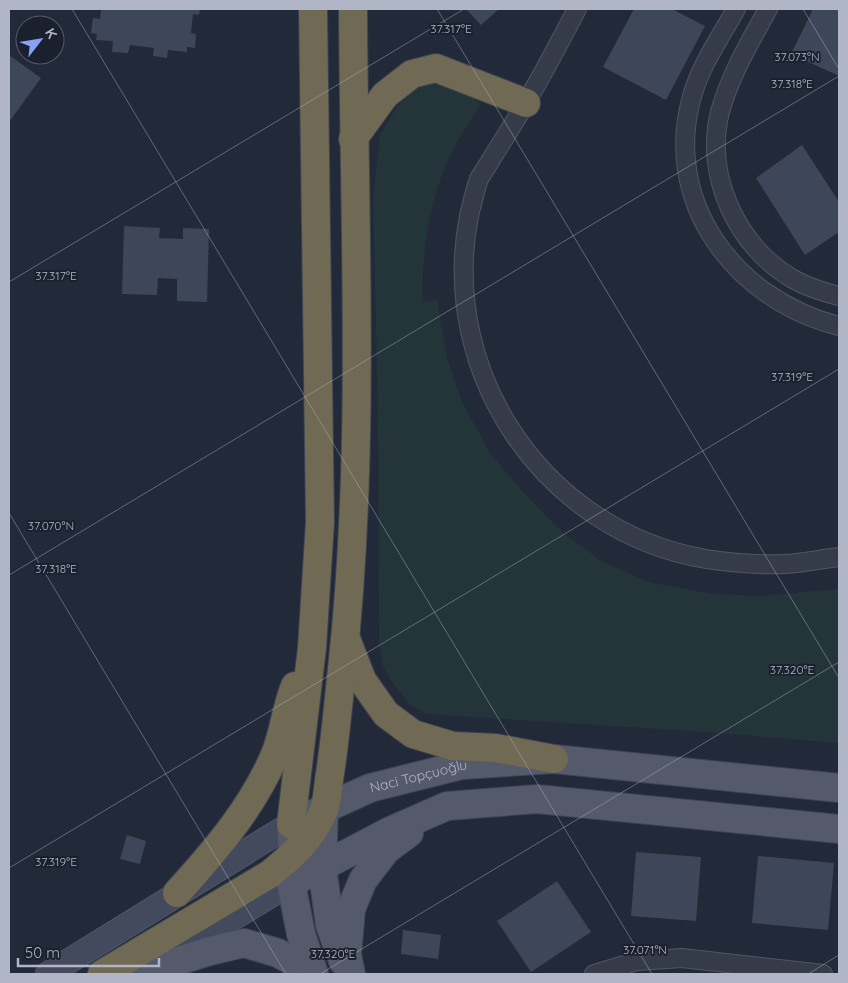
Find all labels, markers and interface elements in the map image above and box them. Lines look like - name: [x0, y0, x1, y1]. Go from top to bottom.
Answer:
- north arrow: [15, 15, 65, 65]
- text: 37.317°E: [430, 21, 472, 36]
- text: K: [41, 25, 61, 42]
- text: 37.073°N: [774, 49, 820, 64]
- text: 37.318°E: [771, 76, 813, 91]
- text: 37.317°E: [35, 268, 77, 283]
- text: 37.319°E: [771, 369, 813, 384]
- text: 37.070°N: [28, 518, 74, 533]
- text: 37.318°E: [35, 561, 77, 576]
- text: 37.320°E: [770, 662, 815, 677]
- street label: Naci Topçuoğlu: [368, 756, 468, 797]
- text: 37.319°E: [35, 854, 77, 869]
- scale bar: [18, 936, 159, 968]
- text: 37.071°N: [623, 942, 667, 957]
- text: 50 m: [25, 943, 60, 962]
- text: 37.320°E: [311, 946, 356, 961]

